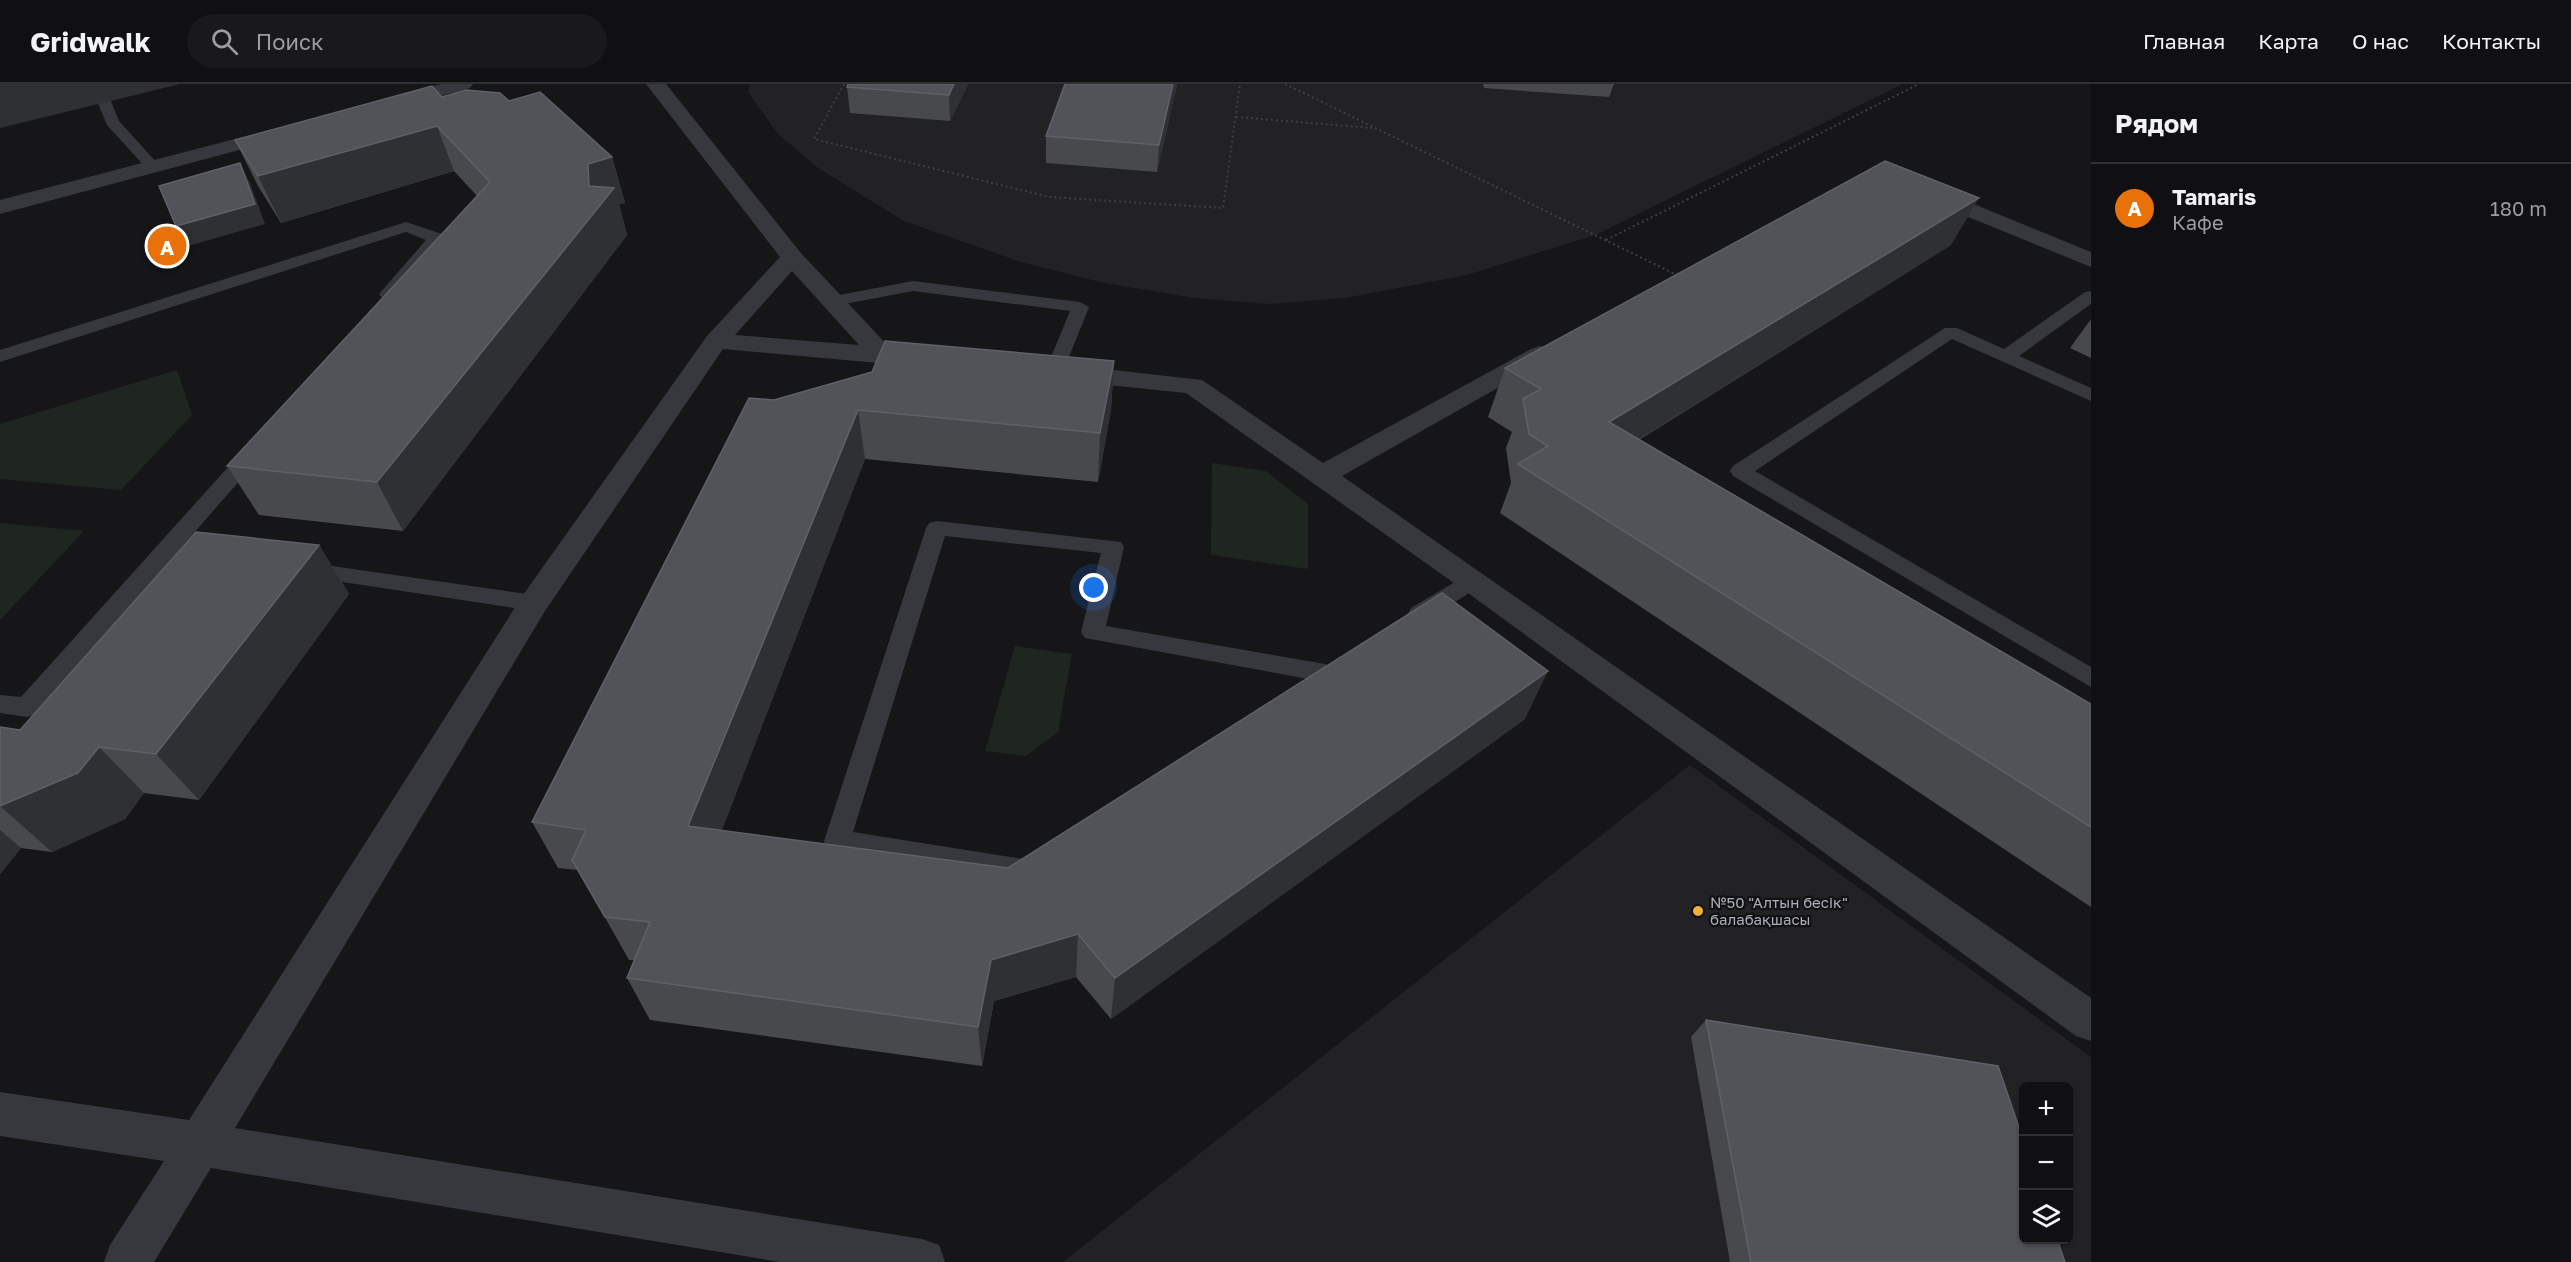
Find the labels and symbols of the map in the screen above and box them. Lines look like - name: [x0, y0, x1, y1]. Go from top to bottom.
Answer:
- pin: A: [148, 224, 186, 268]
- your location: [1079, 573, 1108, 602]
- place label: №50 "Алтын бесік" балабақшасы: [1710, 893, 1848, 928]
- marker: №50 "Алтын бесік" балабақшасы: [1691, 904, 1705, 918]

